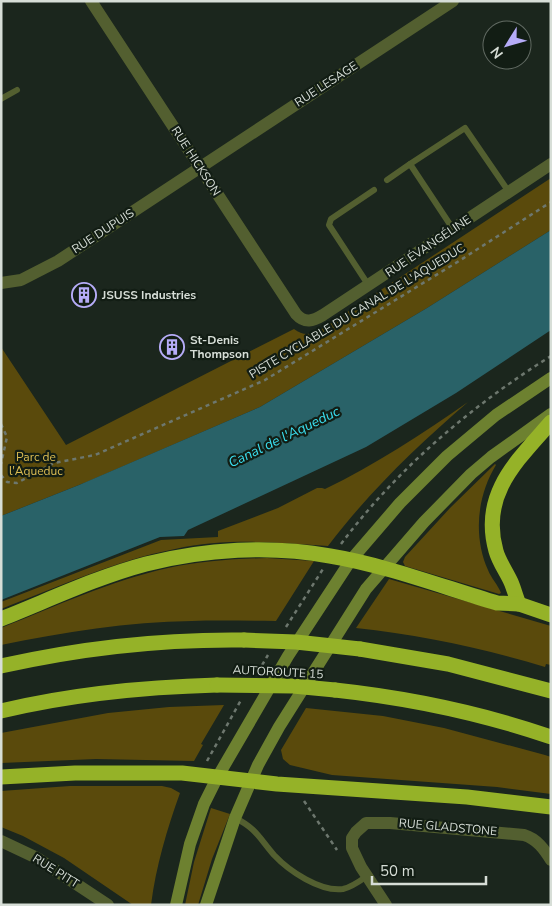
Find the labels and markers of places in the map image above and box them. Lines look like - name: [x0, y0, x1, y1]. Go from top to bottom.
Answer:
- building icon: JSUSS Industries: [71, 282, 97, 308]
- place label: JSUSS Industries: [101, 287, 196, 303]
- place label: St-Denis Thompson: [190, 332, 249, 362]
- building icon: St-Denis Thompson: [159, 334, 185, 360]

